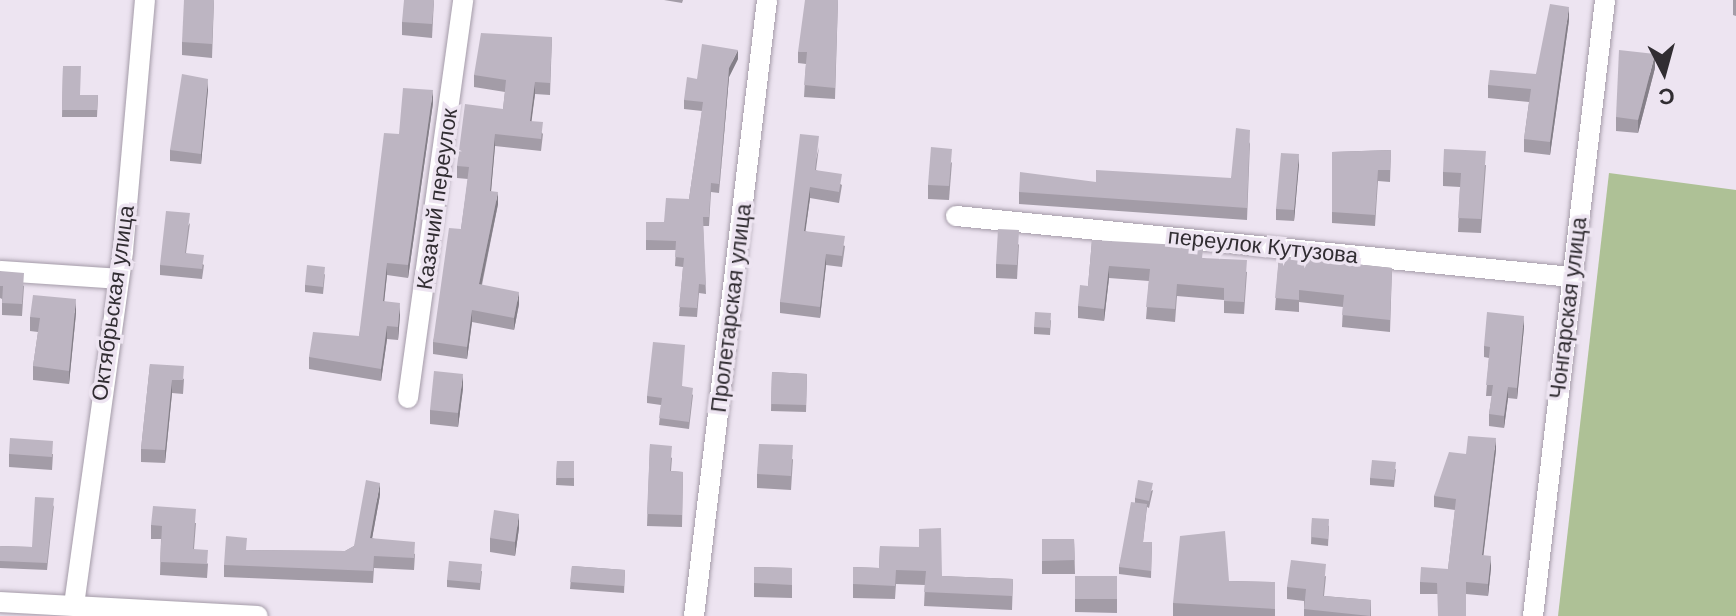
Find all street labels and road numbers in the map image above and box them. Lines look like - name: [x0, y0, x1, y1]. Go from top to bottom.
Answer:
- street label: Казачий переулок: [411, 107, 463, 291]
- street label: Пролетарская улица: [705, 202, 757, 414]
- street label: Октябрьская улица: [86, 204, 140, 402]
- street label: Чонгарская улица: [1544, 216, 1592, 400]
- street label: переулок Кутузова: [1167, 223, 1359, 269]

